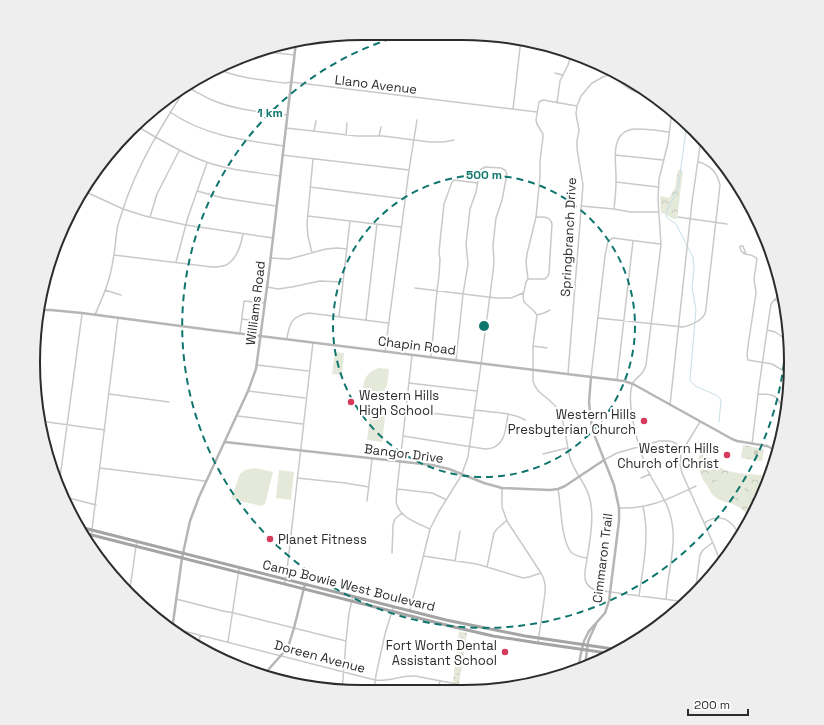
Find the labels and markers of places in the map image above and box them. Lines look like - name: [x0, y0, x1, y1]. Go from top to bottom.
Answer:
- centre of rings: [477, 319, 491, 333]
- place label: Western Hills High School: [359, 387, 439, 419]
- marker: Western Hills High School: [346, 397, 356, 407]
- place label: Western Hills Presbyterian Church: [508, 406, 636, 438]
- marker: Western Hills Presbyterian Church: [639, 416, 649, 426]
- place label: Western Hills Church of Christ: [617, 440, 719, 472]
- marker: Western Hills Church of Christ: [722, 450, 732, 460]
- place label: Planet Fitness: [278, 531, 367, 548]
- marker: Planet Fitness: [265, 534, 275, 544]
- place label: Fort Worth Dental Assistant School: [386, 637, 497, 669]
- marker: Fort Worth Dental Assistant School: [500, 647, 510, 657]

